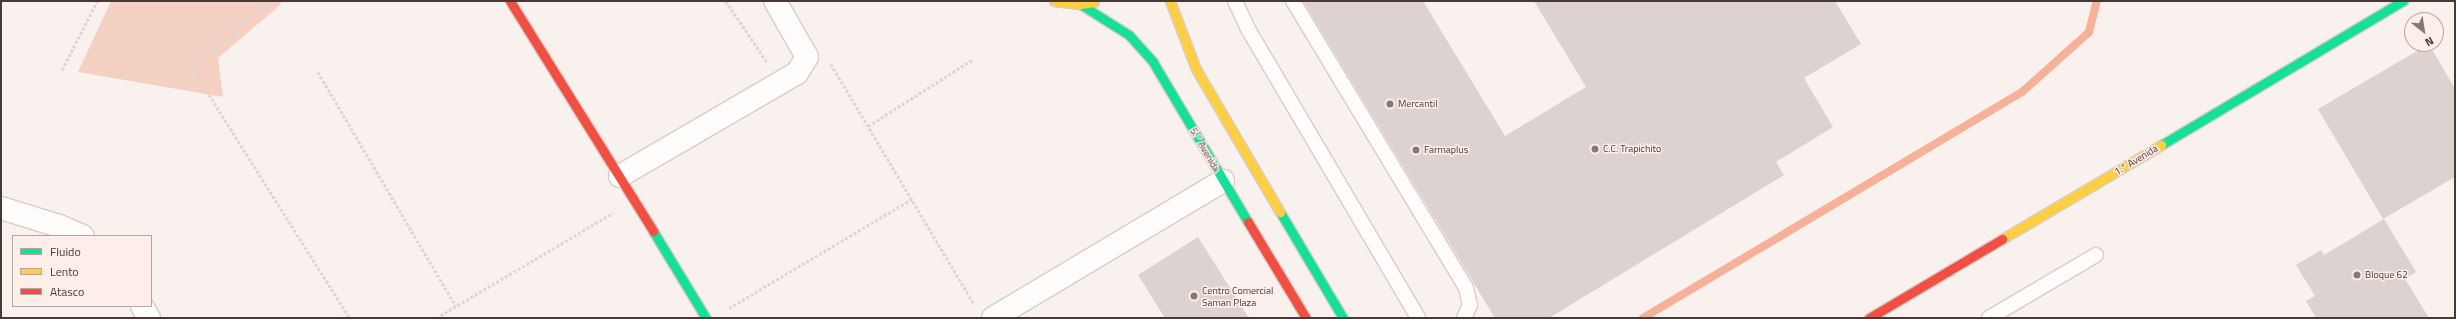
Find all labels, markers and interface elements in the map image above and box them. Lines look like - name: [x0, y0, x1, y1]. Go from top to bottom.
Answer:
- north arrow: [2404, 12, 2444, 52]
- text: N: [2422, 33, 2437, 50]
- place label: Mercantil: [1398, 98, 1437, 110]
- marker: Mercantil: [1385, 99, 1395, 109]
- street label: 5.° Avenida: [1188, 126, 1222, 174]
- street label: 1.° Avenida: [2112, 142, 2160, 178]
- place label: C.C. Trapichito: [1603, 143, 1661, 155]
- place label: Farmaplus: [1424, 144, 1468, 156]
- marker: C.C. Trapichito: [1590, 144, 1600, 154]
- marker: Farmaplus: [1411, 145, 1421, 155]
- legend: [12, 235, 152, 307]
- text: Fluido: [50, 242, 81, 261]
- text: Lento: [50, 262, 79, 281]
- place label: Bloque 62: [2365, 269, 2408, 281]
- marker: Bloque 62: [2352, 270, 2362, 280]
- text: Atasco: [50, 282, 84, 301]
- place label: Centro Comercial Saman Plaza: [1202, 284, 1273, 308]
- marker: Centro Comercial Saman Plaza: [1189, 291, 1199, 301]

